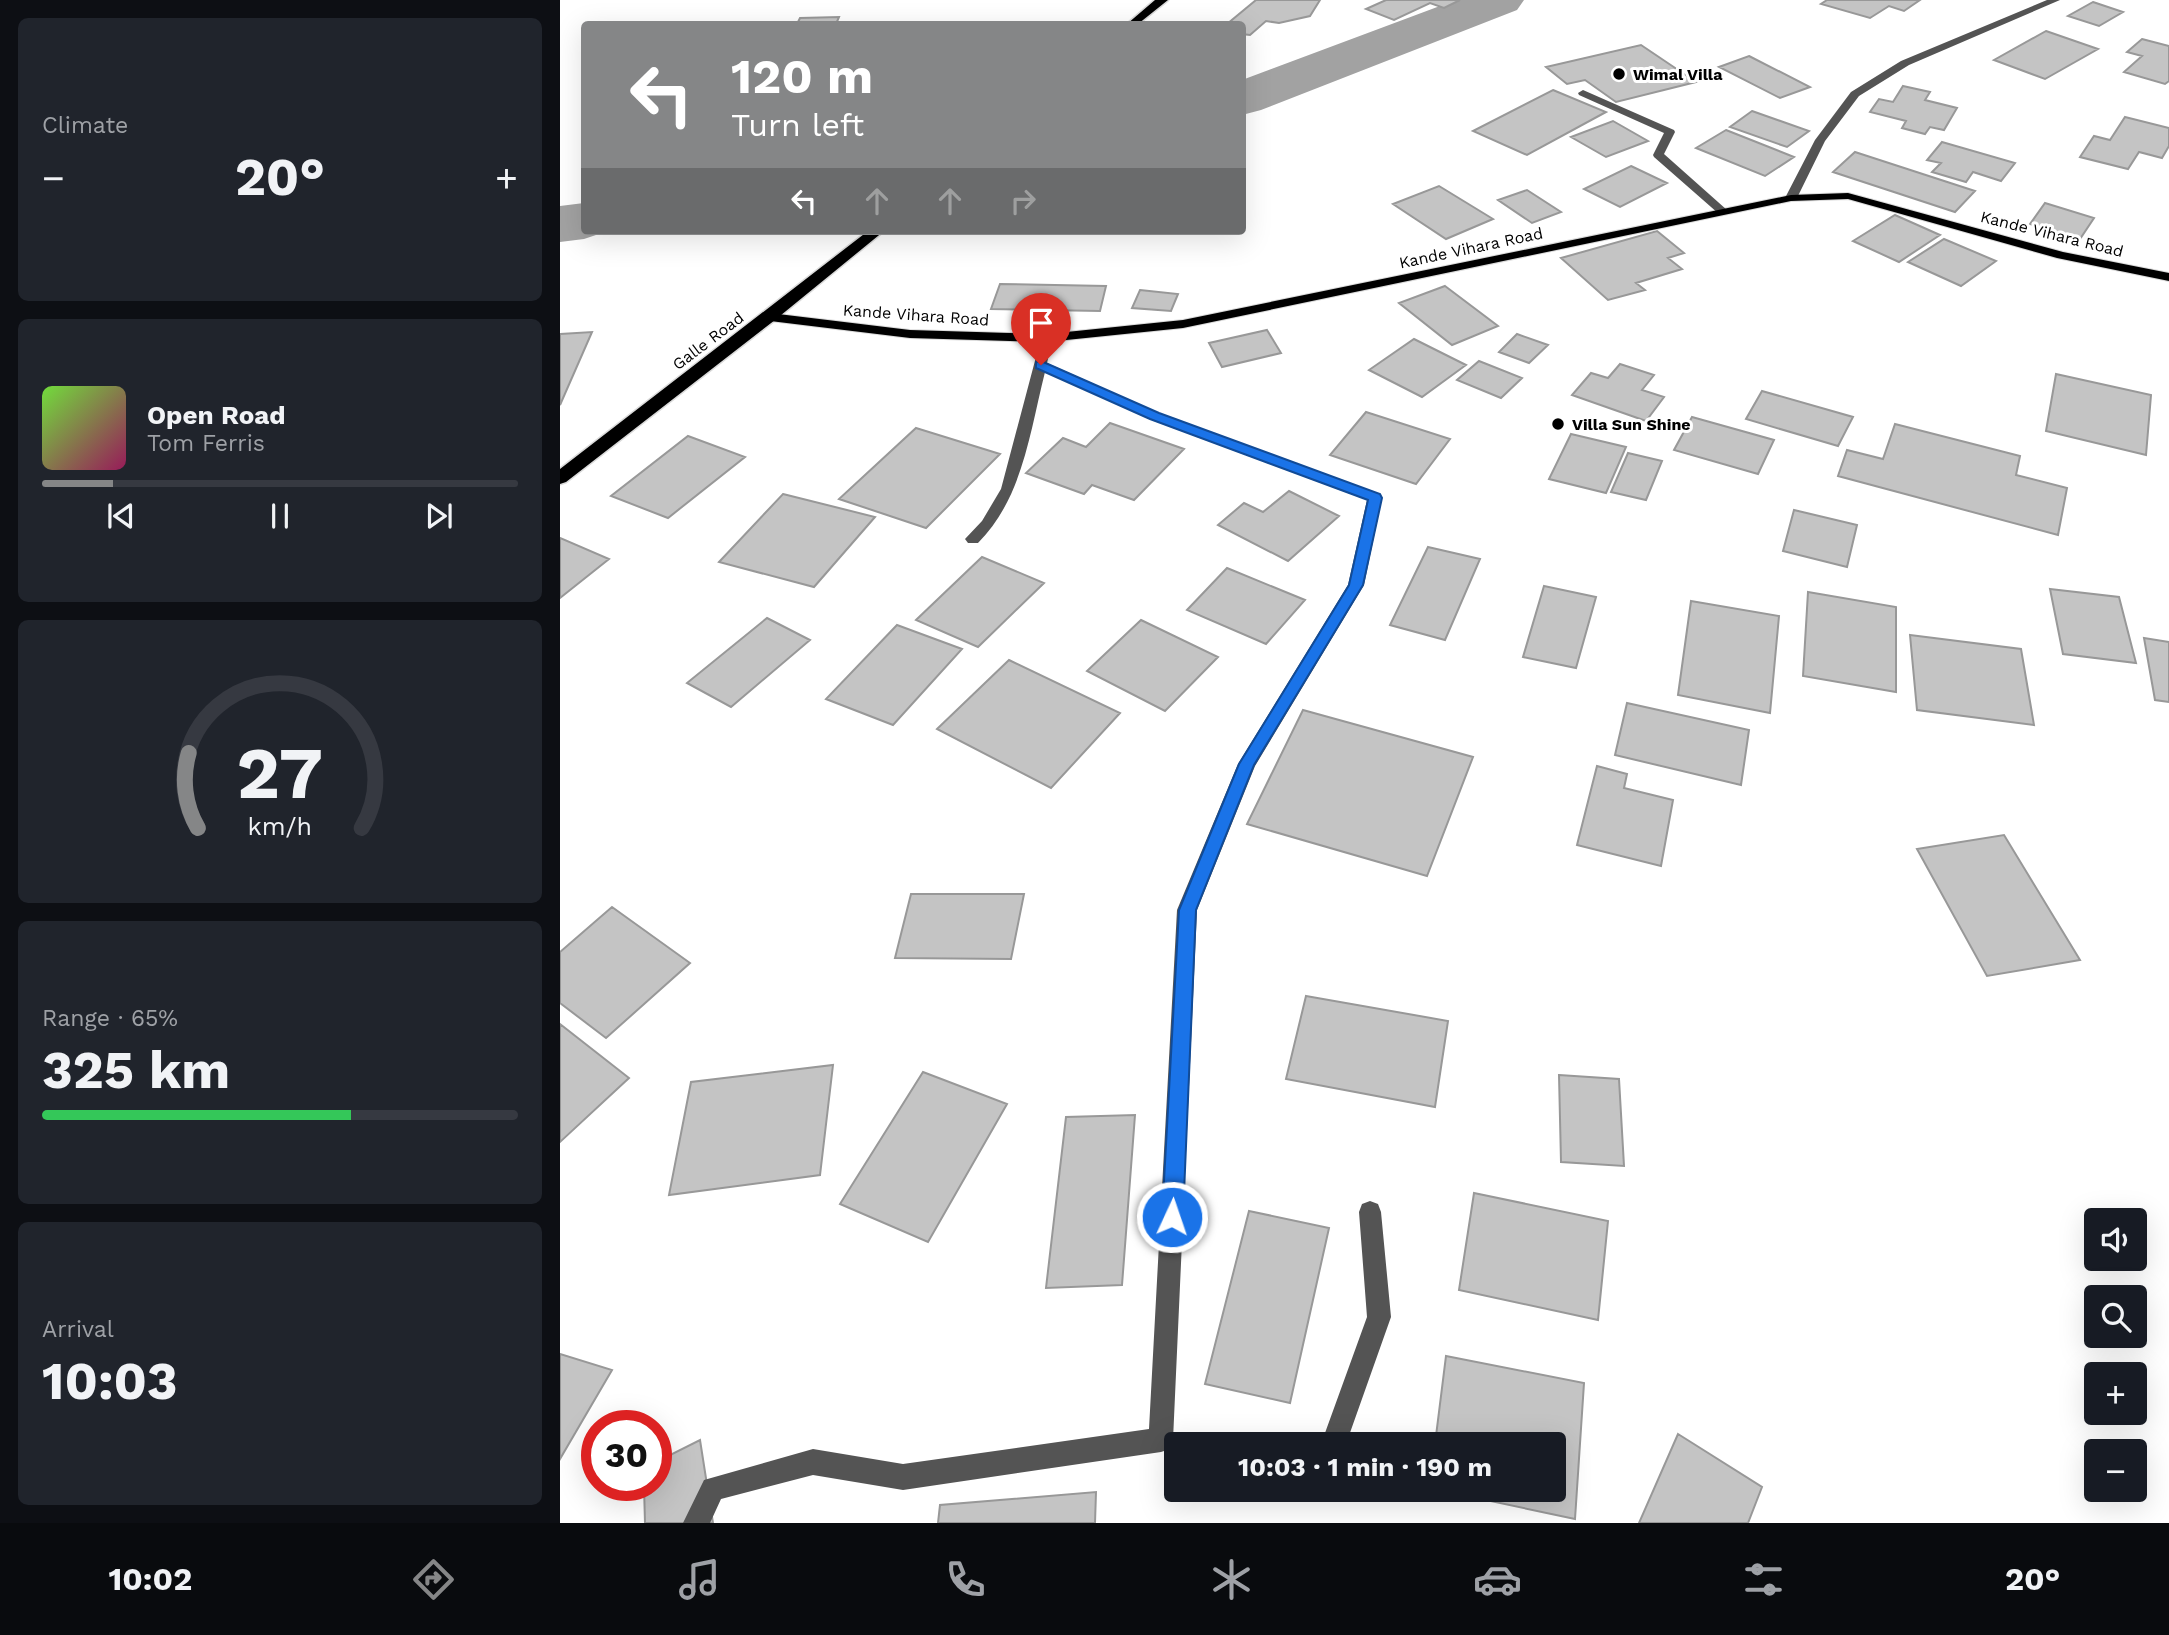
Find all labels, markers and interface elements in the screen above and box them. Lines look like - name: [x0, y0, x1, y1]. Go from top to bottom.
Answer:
- text: 120 m: [731, 47, 873, 105]
- icon: left: [616, 49, 707, 140]
- place label: Wimal Villa: [1633, 65, 1723, 84]
- marker: Wimal Villa: [1611, 66, 1627, 82]
- text: Turn left: [731, 106, 864, 144]
- text: Climate: [42, 112, 128, 139]
- text: 20°: [235, 147, 325, 208]
- text: −: [42, 156, 65, 200]
- text: +: [495, 156, 518, 200]
- icon: left: [785, 182, 823, 220]
- icon: ahead: [858, 182, 896, 220]
- icon: ahead: [931, 182, 969, 220]
- icon: right: [1004, 182, 1042, 220]
- street label: Kande Vihara Road: [1979, 207, 2125, 261]
- street label: Kande Vihara Road: [1397, 223, 1545, 273]
- pin: [1011, 293, 1071, 365]
- street label: Kande Vihara Road: [842, 300, 990, 330]
- icon: arrive: [1022, 304, 1060, 342]
- street label: Galle Road: [669, 308, 747, 374]
- text: Open Road: [147, 400, 285, 430]
- place label: Villa Sun Shine: [1572, 415, 1691, 434]
- marker: Villa Sun Shine: [1550, 416, 1566, 432]
- text: Tom Ferris: [147, 430, 265, 457]
- icon: previous: [102, 497, 140, 535]
- icon: pause: [261, 497, 299, 535]
- icon: next: [420, 497, 458, 535]
- text: 27: [237, 730, 323, 816]
- text: km/h: [248, 811, 312, 840]
- text: Range · 65%: [42, 1005, 178, 1032]
- text: 325 km: [42, 1040, 230, 1101]
- position arrow: [1135, 1180, 1209, 1254]
- map controls: [2084, 1208, 2147, 1502]
- button: sound: [2084, 1208, 2147, 1271]
- button: search: [2084, 1285, 2147, 1348]
- text: Arrival: [42, 1316, 114, 1343]
- text: 10:03: [42, 1351, 178, 1412]
- button: +: [2084, 1362, 2147, 1425]
- speed limit sign: 30: [581, 1410, 672, 1501]
- button: −: [2084, 1439, 2147, 1502]
- text: 10:03 · 1 min · 190 m: [1238, 1452, 1492, 1482]
- icon: directions: [409, 1555, 458, 1604]
- icon: music: [675, 1555, 724, 1604]
- icon: phone: [941, 1555, 990, 1604]
- icon: climate: [1207, 1555, 1256, 1604]
- icon: car: [1473, 1555, 1522, 1604]
- icon: filters: [1739, 1555, 1788, 1604]
- text: 10:02: [108, 1560, 192, 1598]
- text: 20°: [2005, 1560, 2060, 1598]

